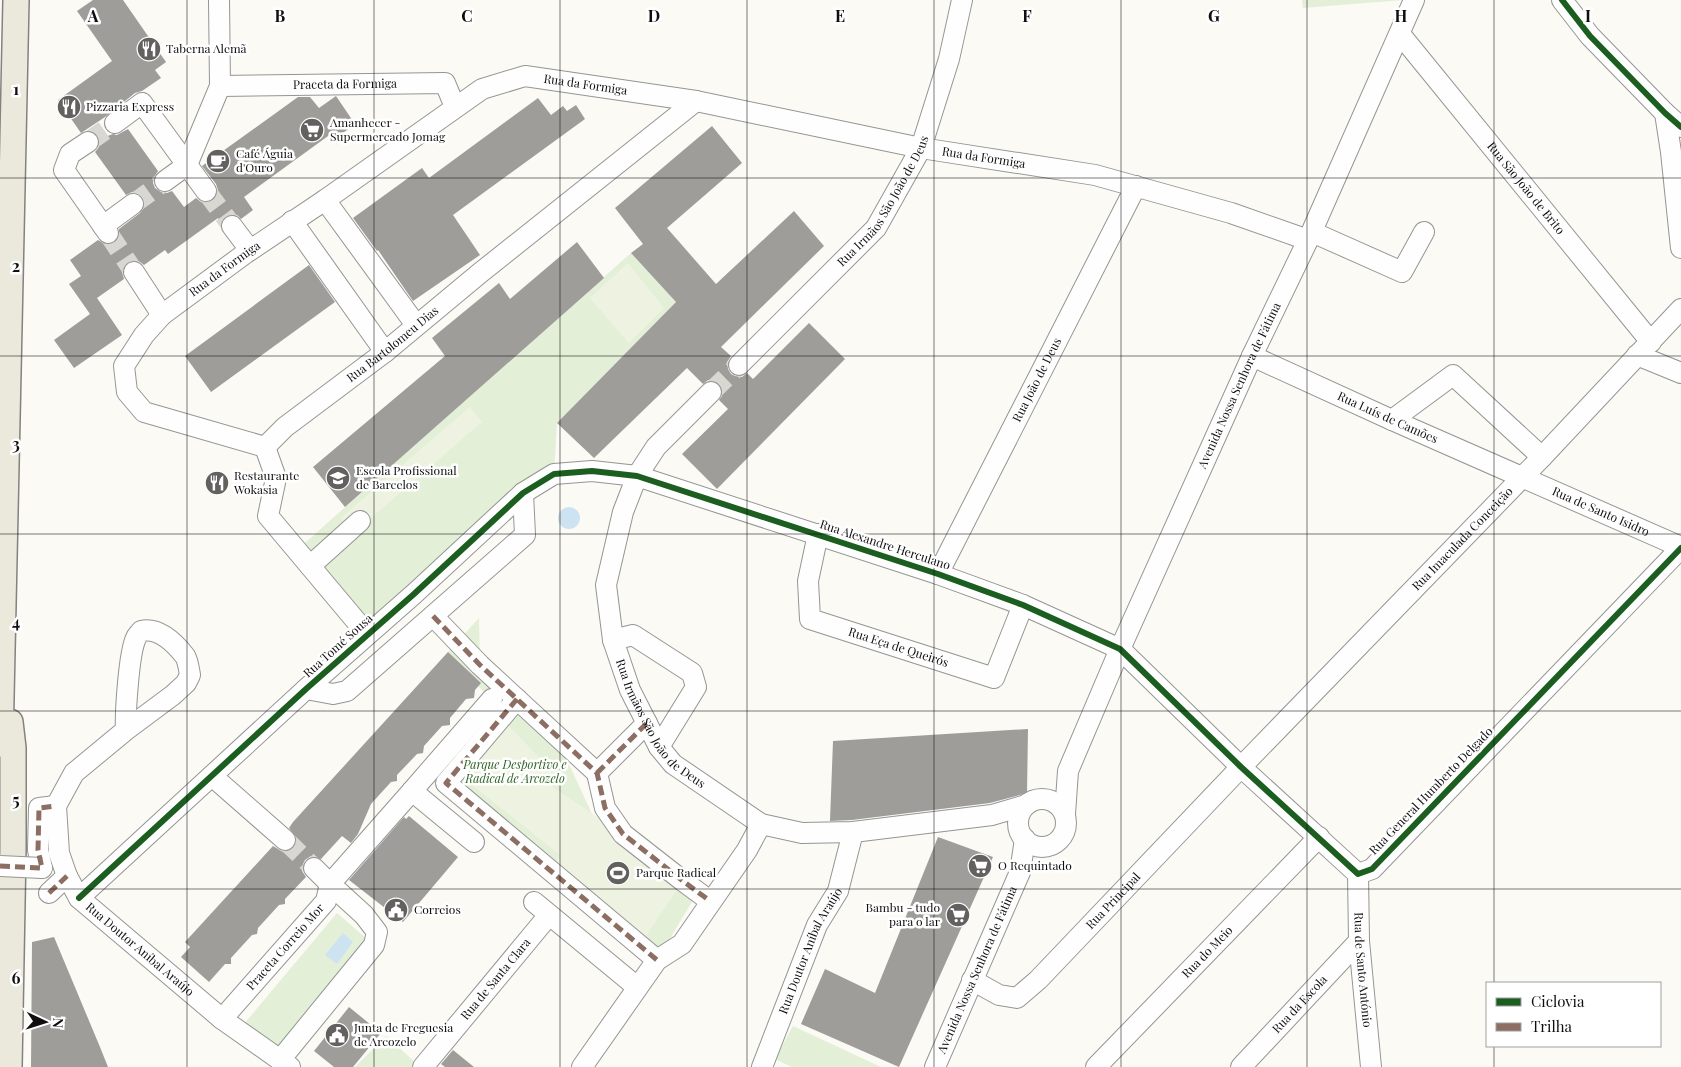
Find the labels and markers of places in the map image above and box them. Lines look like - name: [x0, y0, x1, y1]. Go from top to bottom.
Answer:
- restaurant icon: Taberna Alemã: [136, 36, 162, 62]
- place label: Taberna Alemã: [166, 40, 247, 56]
- restaurant icon: Pizzaria Express: [56, 94, 82, 120]
- place label: Pizzaria Express: [86, 98, 174, 114]
- place label: Amanhecer - Supermercado Jomag: [329, 114, 446, 144]
- supermarket icon: Amanhecer - Supermercado Jomag: [299, 117, 325, 143]
- place label: Café Águia d'Ouro: [236, 145, 293, 175]
- cafe icon: Café Águia d'Ouro: [205, 148, 231, 174]
- place label: Escola Profissional de Barcelos: [356, 462, 457, 492]
- school or university icon: Escola Profissional de Barcelos: [325, 465, 351, 491]
- place label: Restaurante Wokasia: [233, 467, 299, 497]
- restaurant icon: Restaurante Wokasia: [204, 470, 230, 496]
- supermarket icon: O Requintado: [967, 853, 993, 879]
- place label: O Requintado: [998, 857, 1072, 873]
- sports icon: Parque Radical: [605, 860, 631, 886]
- place label: Parque Radical: [636, 864, 717, 880]
- public building icon: Correios: [383, 897, 409, 923]
- place label: Bambu - tudo para o lar: [866, 899, 941, 929]
- place label: Correios: [414, 901, 461, 917]
- supermarket icon: Bambu - tudo para o lar: [945, 902, 971, 928]
- place label: Junta de Freguesia de Arcozelo: [353, 1019, 453, 1049]
- public building icon: Junta de Freguesia de Arcozelo: [324, 1022, 350, 1048]

